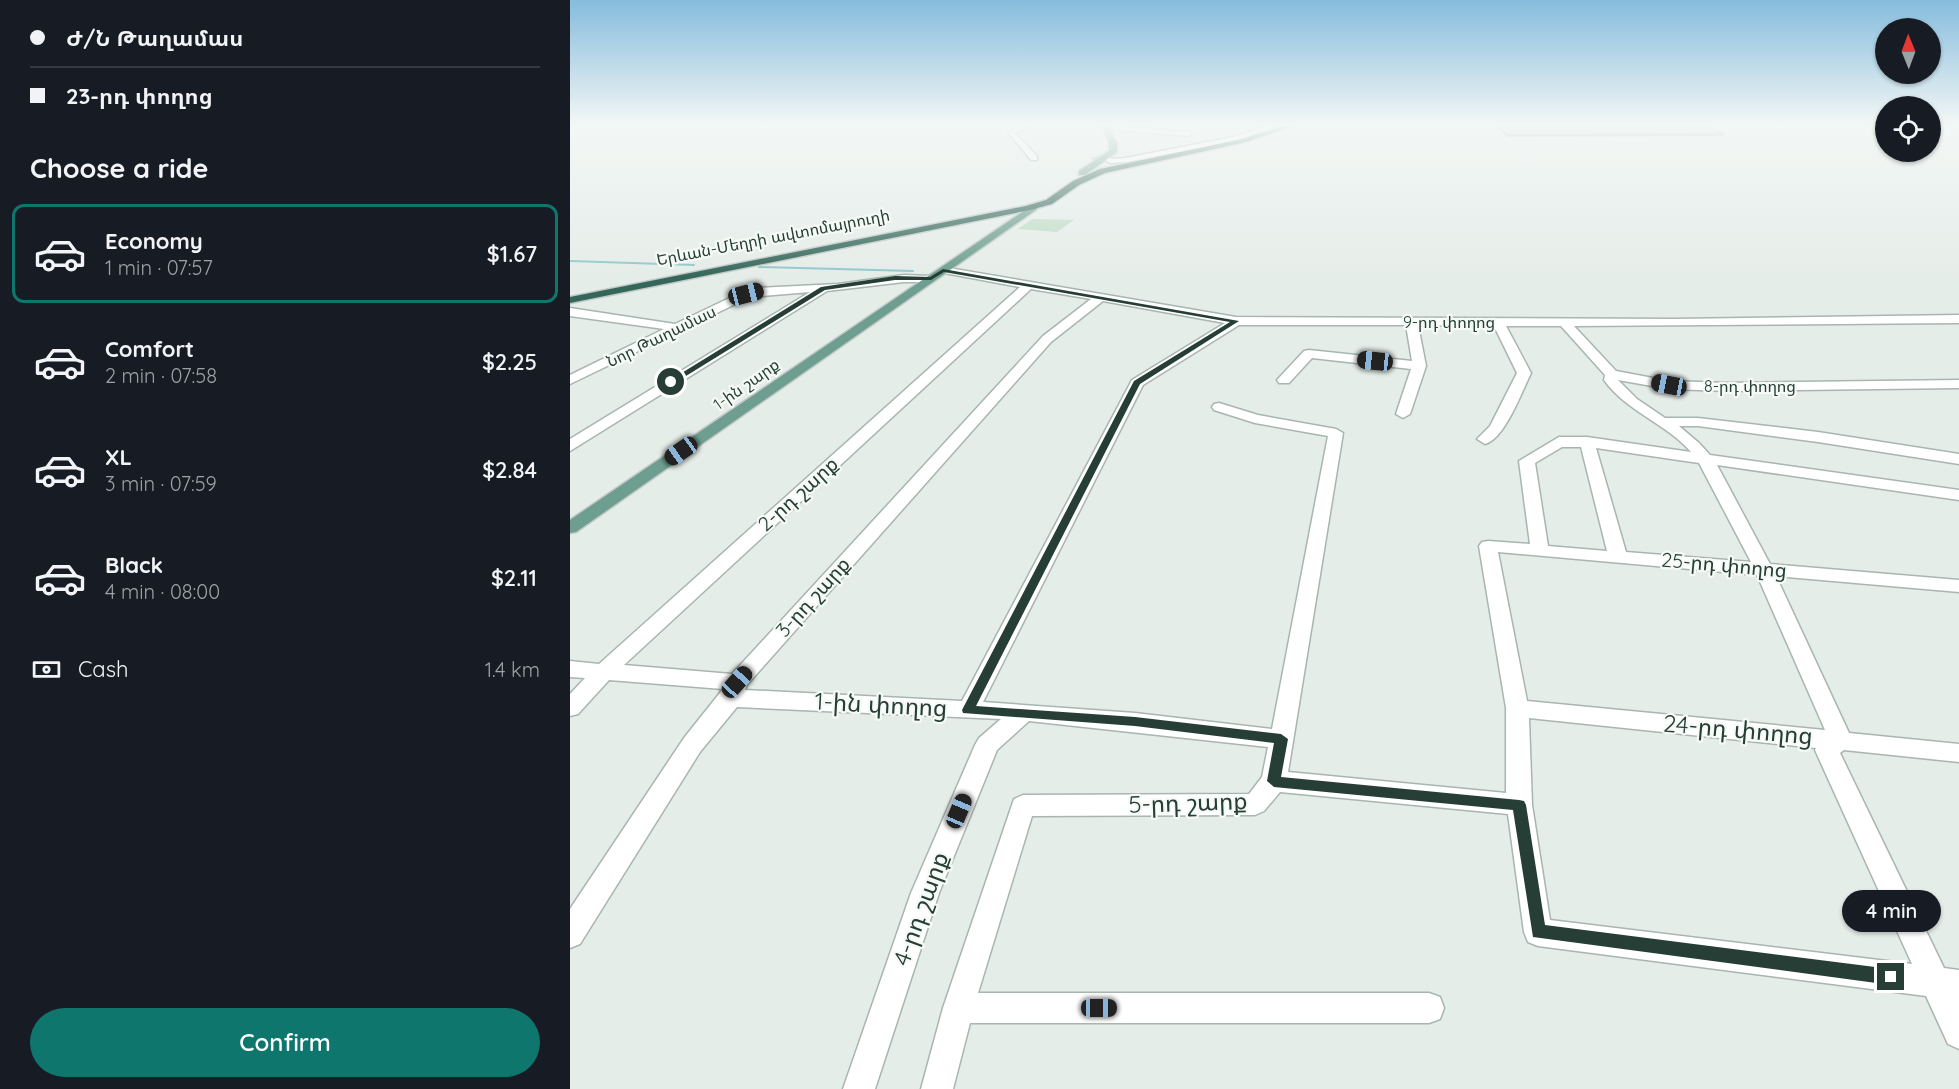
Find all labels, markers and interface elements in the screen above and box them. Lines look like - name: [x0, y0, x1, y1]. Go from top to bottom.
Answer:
- north arrow: [1875, 18, 1941, 84]
- map controls: [1875, 18, 1941, 162]
- text: Ժ/Ն Թաղամաս: [66, 24, 243, 52]
- text: 23-րդ փողոց: [66, 82, 213, 110]
- button: locate: [1875, 96, 1941, 162]
- text: Choose a ride: [30, 151, 208, 185]
- street label: Երևան-Մեղրի ավտոմայրուղի: [655, 205, 891, 269]
- icon: car: [33, 227, 87, 281]
- text: Economy: [105, 227, 203, 255]
- text: $1.67: [487, 240, 537, 268]
- text: 1 min · 07:57: [105, 255, 213, 280]
- car: [726, 281, 766, 307]
- street label: Նոր Թաղամաս: [603, 301, 719, 371]
- street label: 9-րդ փողոց: [1403, 312, 1495, 332]
- icon: car: [33, 335, 87, 389]
- text: Comfort: [105, 335, 194, 363]
- text: $2.25: [482, 348, 537, 376]
- car: [1356, 350, 1394, 372]
- street label: 1-ին շարք: [709, 354, 783, 414]
- text: 2 min · 07:58: [105, 363, 217, 388]
- route start: [657, 368, 684, 395]
- car: [1650, 373, 1688, 397]
- street label: 8-րդ փողոց: [1704, 376, 1796, 396]
- car: [661, 433, 701, 469]
- icon: car: [33, 443, 87, 497]
- text: XL: [105, 443, 132, 471]
- street label: 2-րդ շարք: [752, 451, 843, 536]
- text: $2.84: [482, 456, 537, 484]
- text: 3 min · 07:59: [105, 471, 217, 496]
- street label: 25-րդ փողոց: [1660, 547, 1788, 582]
- icon: car: [33, 551, 87, 605]
- text: Black: [105, 551, 163, 579]
- street label: 3-րդ շարք: [770, 551, 855, 642]
- text: $2.11: [491, 564, 537, 592]
- text: 4 min · 08:00: [105, 579, 220, 604]
- icon: cash: [30, 653, 63, 686]
- text: Cash: [78, 655, 129, 683]
- text: 1.4 km: [485, 657, 540, 682]
- car: [718, 663, 756, 701]
- street label: 1-ին փողոց: [814, 686, 948, 722]
- street label: 24-րդ փողոց: [1662, 708, 1814, 750]
- street label: 5-րդ շարք: [1128, 785, 1248, 819]
- car: [944, 791, 974, 831]
- street label: 4-րդ շարք: [886, 848, 954, 970]
- callout: 4 min: [1842, 890, 1940, 932]
- text: 4 min: [1866, 898, 1917, 923]
- route end: [1877, 963, 1904, 990]
- car: [1081, 999, 1117, 1017]
- button: Confirm: [30, 1008, 540, 1077]

